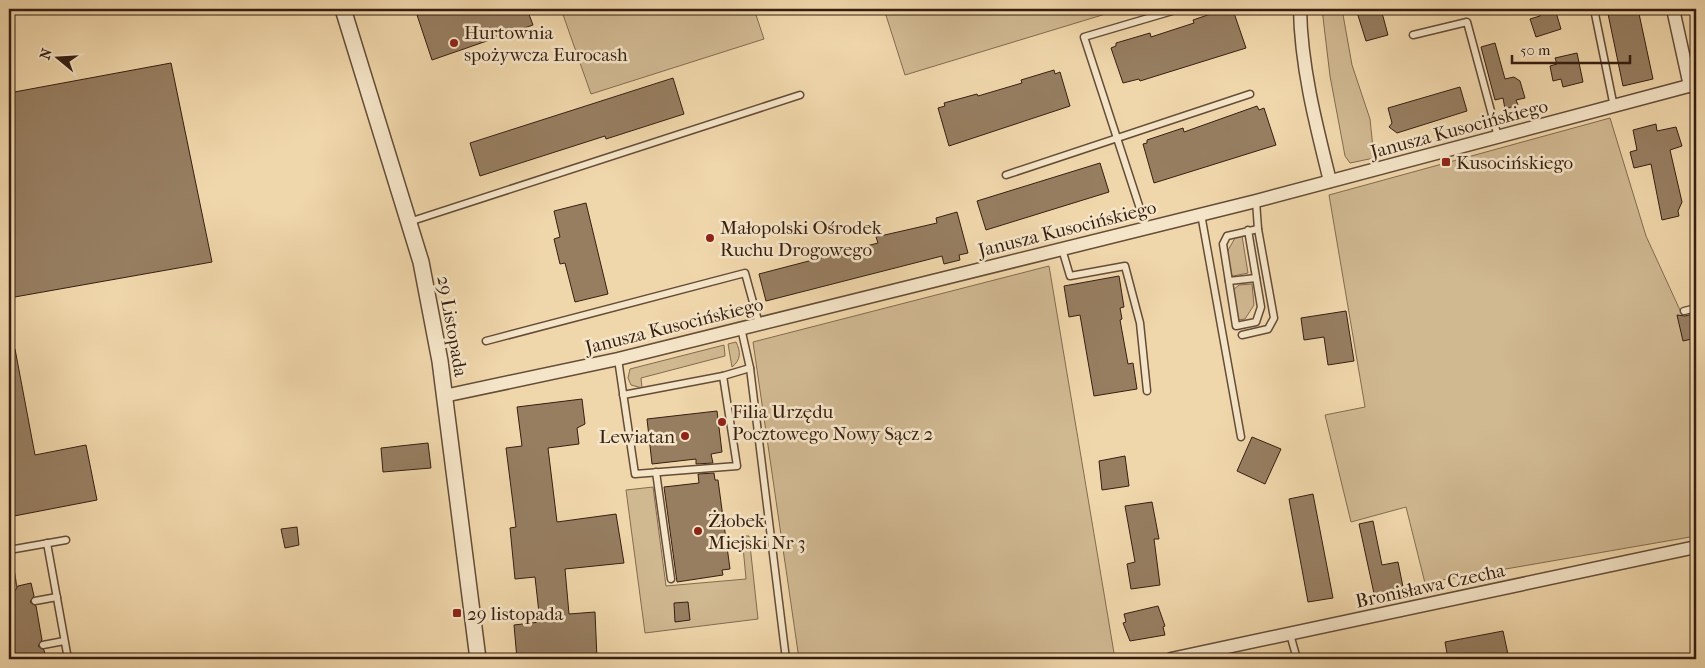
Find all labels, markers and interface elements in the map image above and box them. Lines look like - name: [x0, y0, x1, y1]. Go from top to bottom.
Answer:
- place label: Hurtownia spożywcza Eurocash: [464, 22, 628, 66]
- north arrow: [32, 32, 82, 82]
- scale bar: [1512, 32, 1630, 64]
- marker: Hurtownia spożywcza Eurocash: [448, 37, 460, 49]
- text: 50 m: [1520, 41, 1551, 59]
- text: N: [36, 46, 56, 62]
- street label: Janusza Kusocińskiego: [1368, 93, 1550, 163]
- place label: Kusocińskiego: [1456, 151, 1573, 173]
- marker: Kusocińskiego: [1440, 156, 1452, 168]
- street label: Janusza Kusocińskiego: [974, 196, 1159, 262]
- place label: Małopolski Ośrodek Ruchu Drogowego: [720, 217, 882, 261]
- marker: Małopolski Ośrodek Ruchu Drogowego: [704, 232, 716, 244]
- street label: 29 Listopada: [432, 274, 472, 379]
- street label: Janusza Kusocińskiego: [581, 293, 766, 359]
- place label: Filia Urzędu Pocztowego Nowy Sącz 2: [732, 401, 934, 445]
- marker: Filia Urzędu Pocztowego Nowy Sącz 2: [716, 416, 728, 428]
- place label: Lewiatan: [599, 426, 675, 448]
- marker: Lewiatan: [679, 430, 691, 442]
- place label: Żłobek Miejski Nr 3: [708, 510, 806, 554]
- marker: Żłobek Miejski Nr 3: [692, 525, 704, 537]
- street label: Bronisława Czecha: [1354, 559, 1507, 613]
- place label: 29 listopada: [467, 603, 564, 625]
- marker: 29 listopada: [451, 607, 463, 619]

